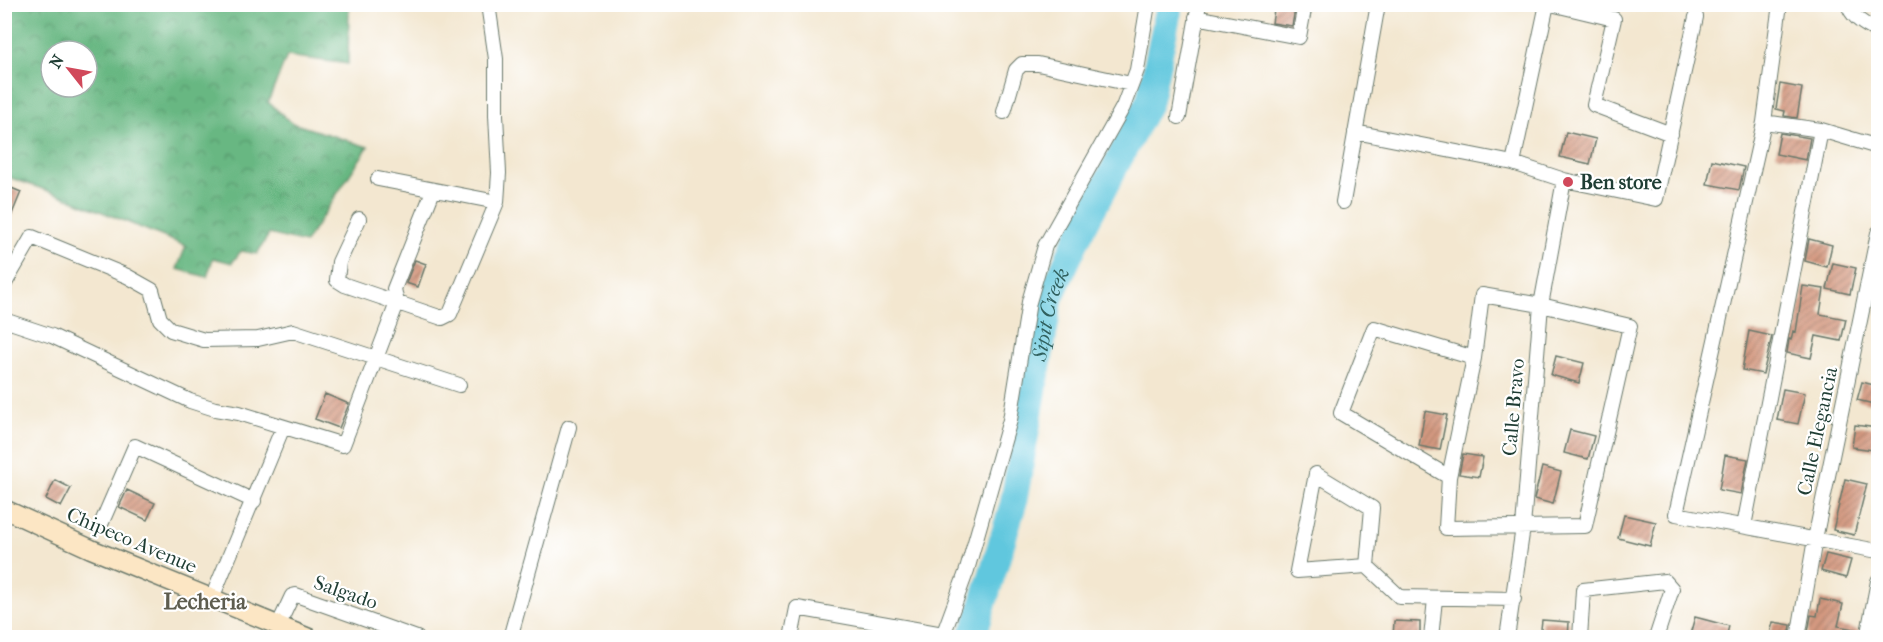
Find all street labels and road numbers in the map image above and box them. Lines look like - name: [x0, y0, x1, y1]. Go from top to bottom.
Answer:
- street label: Calle Bravo: [1498, 357, 1529, 457]
- street label: Calle Elegancia: [1793, 364, 1842, 497]
- street label: Chipeco Avenue: [63, 503, 200, 578]
- street label: Salgado: [311, 571, 381, 614]

